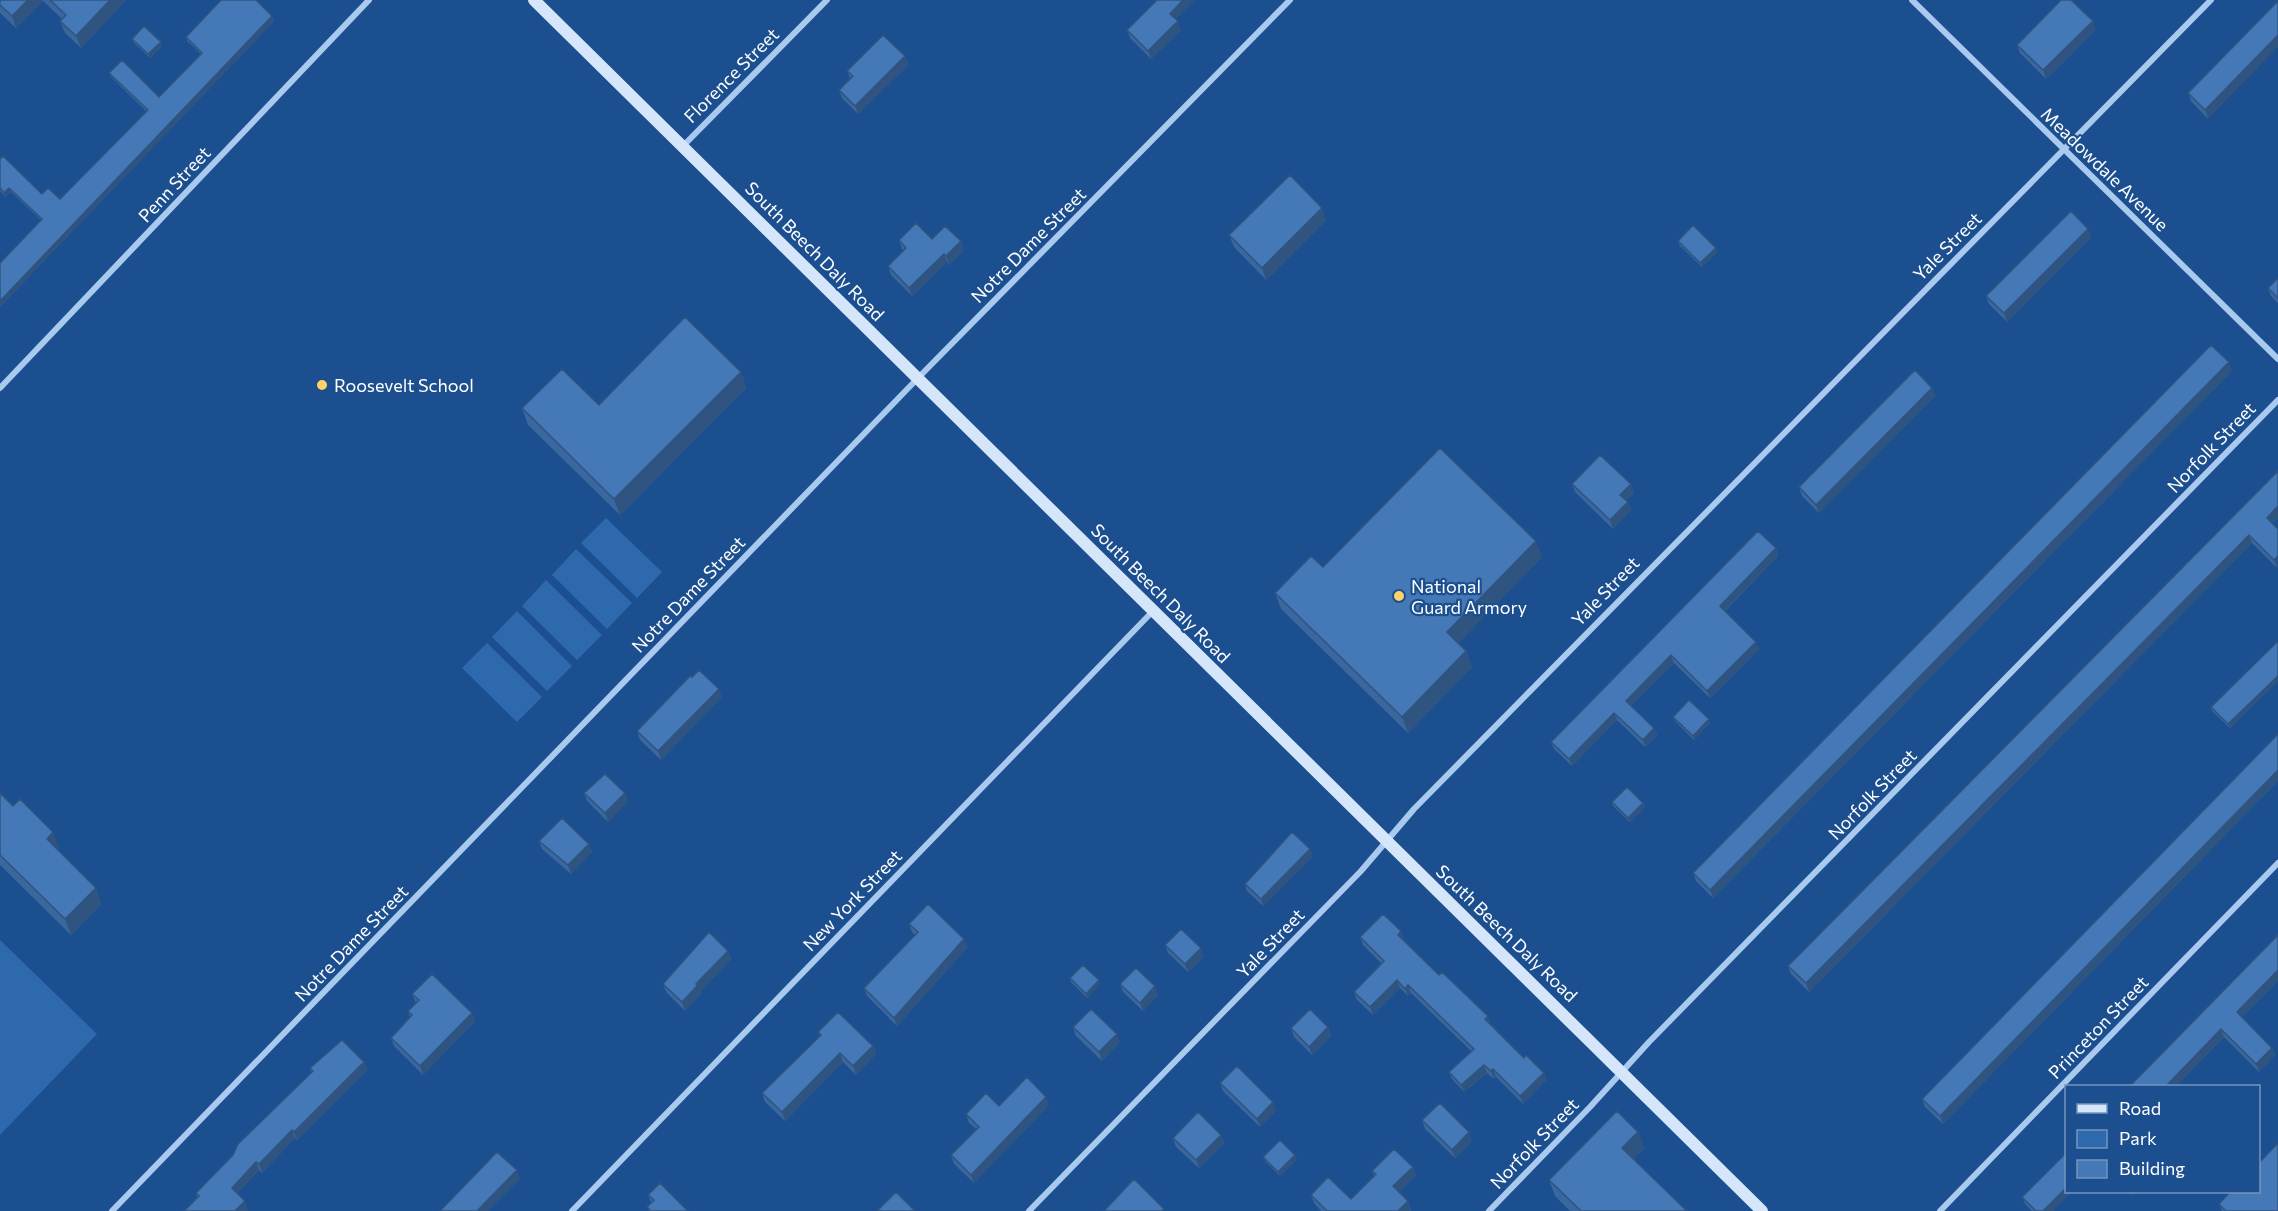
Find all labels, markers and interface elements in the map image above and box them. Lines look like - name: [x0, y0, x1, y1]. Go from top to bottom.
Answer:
- street label: Florence Street: [679, 23, 783, 127]
- street label: Meadowdale Avenue: [2037, 103, 2173, 235]
- street label: Penn Street: [133, 142, 215, 226]
- street label: South Beech Daly Road: [741, 177, 889, 325]
- street label: Notre Dame Street: [966, 183, 1090, 307]
- street label: Yale Street: [1908, 207, 1986, 285]
- place label: Roosevelt School: [334, 374, 474, 396]
- marker: Roosevelt School: [315, 378, 329, 392]
- street label: Norfolk Street: [2162, 397, 2260, 497]
- street label: South Beech Daly Road: [1087, 519, 1235, 667]
- street label: Notre Dame Street: [627, 531, 749, 657]
- street label: Yale Street: [1567, 552, 1643, 630]
- place label: National Guard Armory: [1411, 575, 1527, 618]
- marker: National Guard Armory: [1392, 589, 1406, 603]
- street label: Norfolk Street: [1823, 744, 1921, 844]
- street label: New York Street: [798, 845, 906, 955]
- street label: South Beech Daly Road: [1432, 860, 1582, 1006]
- street label: Notre Dame Street: [290, 880, 412, 1006]
- street label: Yale Street: [1232, 904, 1308, 982]
- street label: Princeton Street: [2043, 971, 2153, 1083]
- legend: [2065, 1085, 2260, 1193]
- street label: Norfolk Street: [1485, 1093, 1583, 1193]
- text: Road: [2119, 1097, 2161, 1119]
- text: Park: [2119, 1127, 2157, 1149]
- text: Building: [2119, 1157, 2185, 1179]

